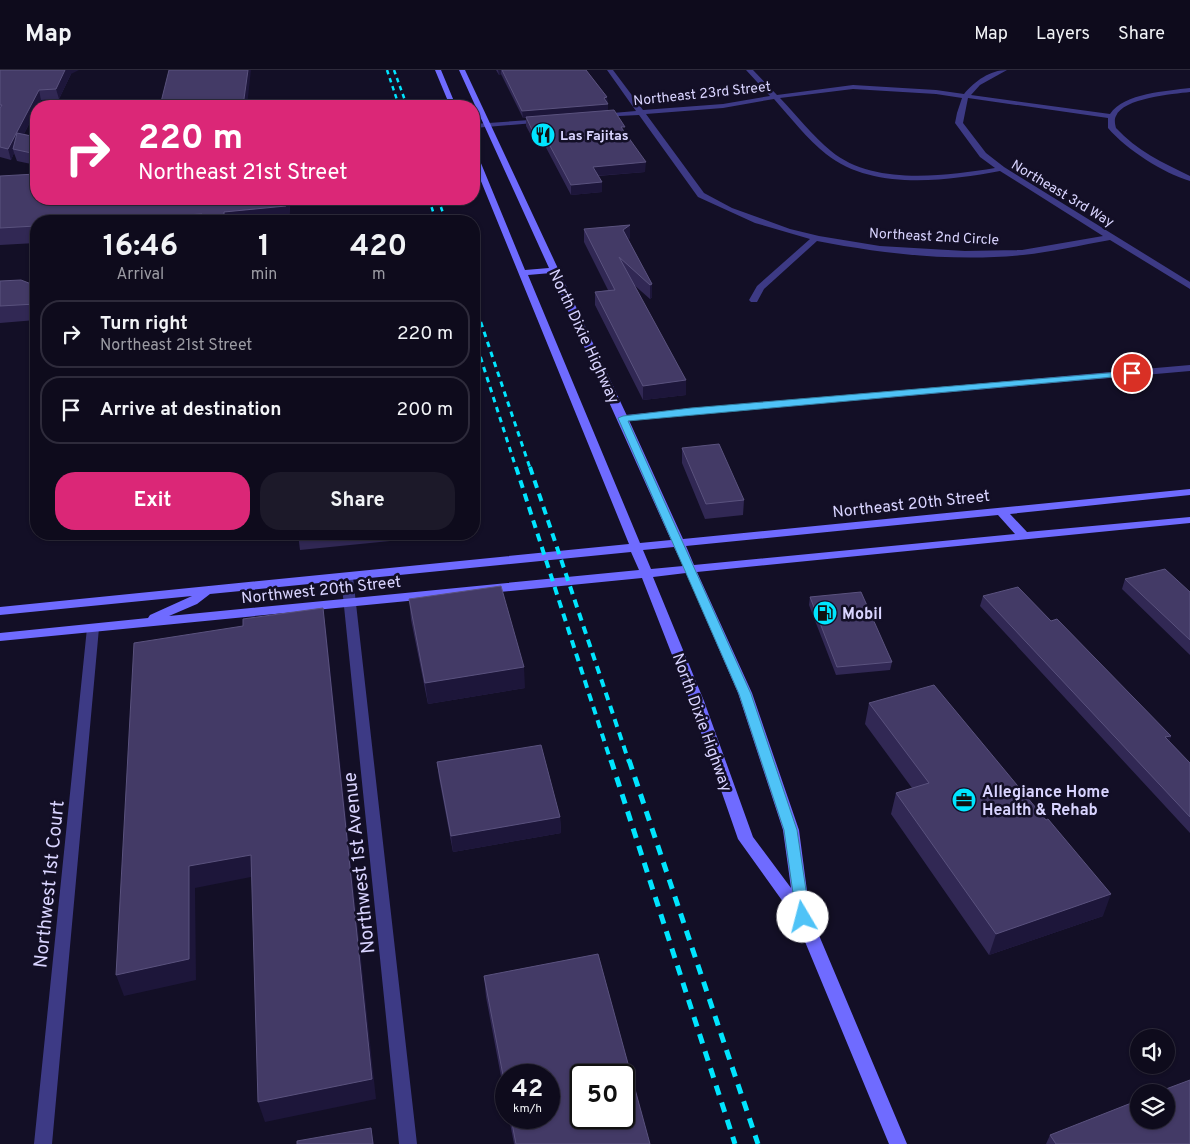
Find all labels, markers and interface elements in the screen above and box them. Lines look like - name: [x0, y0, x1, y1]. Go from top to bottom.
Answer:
- text: Map: [25, 20, 72, 50]
- text: Map: [974, 23, 1008, 46]
- text: Layers: [1036, 23, 1090, 46]
- text: Share: [1118, 23, 1165, 46]
- street label: Northeast 23rd Street: [633, 79, 772, 110]
- text: 220 m: [138, 117, 243, 161]
- icon: right: [55, 120, 120, 185]
- restaurant icon: Las Fajitas: [530, 122, 556, 148]
- place label: Las Fajitas: [560, 128, 629, 145]
- street label: Northeast 3rd Way: [1008, 157, 1117, 232]
- text: Northeast 21st Street: [138, 160, 348, 187]
- street label: Northeast 2nd Circle: [869, 226, 999, 249]
- text: 16:46: [103, 229, 178, 266]
- text: 1: [258, 229, 270, 266]
- text: 420: [350, 229, 407, 266]
- text: Arrival: [117, 265, 164, 285]
- text: min: [251, 265, 277, 285]
- text: m: [372, 265, 385, 285]
- street label: North Dixie Highway: [543, 266, 623, 407]
- text: Turn right: [100, 312, 188, 336]
- icon: right: [57, 320, 85, 348]
- text: 220 m: [397, 322, 453, 346]
- text: Northeast 21st Street: [100, 336, 252, 356]
- pin: [1111, 352, 1153, 394]
- icon: arrive: [1118, 359, 1146, 387]
- icon: arrive: [57, 396, 85, 424]
- text: Arrive at destination: [100, 398, 281, 422]
- text: 200 m: [397, 398, 453, 422]
- button: Exit: [55, 472, 250, 530]
- button: Share: [260, 472, 455, 530]
- street label: Northeast 20th Street: [831, 487, 991, 523]
- street label: Northwest 20th Street: [240, 573, 402, 609]
- fuel station icon: Mobil: [812, 600, 838, 626]
- place label: Mobil: [842, 605, 882, 625]
- street label: North Dixie Highway: [667, 651, 736, 795]
- street label: Northwest 1st Avenue: [339, 771, 381, 955]
- place label: Allegiance Home Health & Rehab: [982, 783, 1109, 821]
- office icon: Allegiance Home Health & Rehab: [951, 787, 977, 813]
- street label: Northwest 1st Court: [29, 799, 71, 969]
- position arrow: [776, 890, 828, 942]
- map controls: [1130, 1029, 1175, 1129]
- button: sound: [1130, 1029, 1175, 1074]
- speed limit sign: 50: [570, 1064, 635, 1129]
- text: 42: [512, 1074, 543, 1106]
- button: layers: [1130, 1084, 1175, 1129]
- text: km/h: [513, 1101, 542, 1117]

